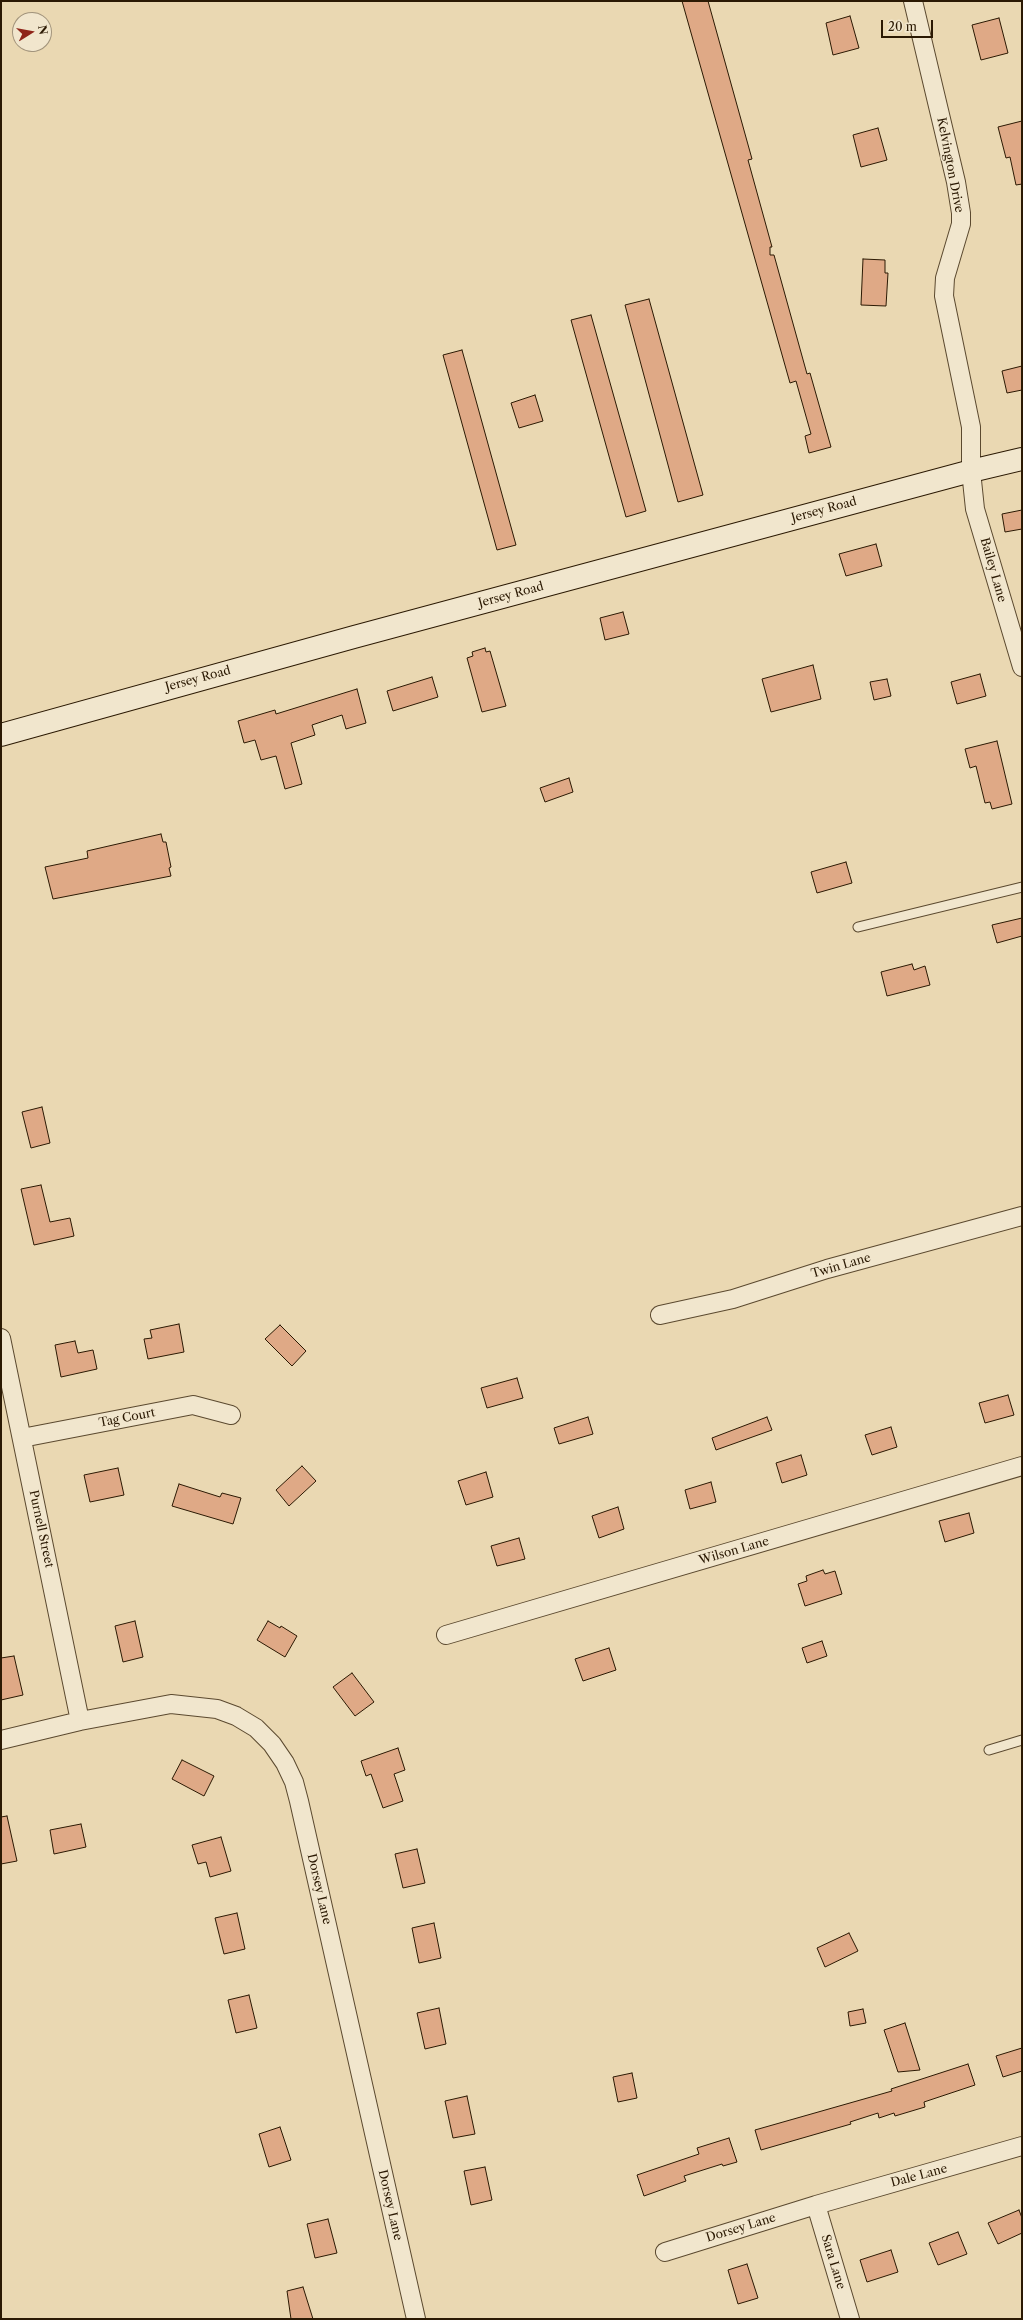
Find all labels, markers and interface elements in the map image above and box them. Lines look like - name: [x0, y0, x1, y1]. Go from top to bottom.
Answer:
- north arrow: [12, 12, 52, 52]
- scale bar: [883, 12, 935, 38]
- text: 20 m: [888, 19, 917, 34]
- text: N: [35, 24, 51, 36]
- street label: Kelvington Drive: [934, 116, 966, 214]
- street label: Jersey Road: [790, 494, 858, 526]
- street label: Bailey Lane: [977, 536, 1009, 604]
- street label: Jersey Road: [477, 579, 545, 611]
- street label: Jersey Road: [164, 663, 232, 695]
- street label: Twin Lane: [810, 1251, 872, 1281]
- street label: Tag Court: [98, 1405, 156, 1431]
- street label: Purnell Street: [26, 1489, 56, 1569]
- street label: Wilson Lane: [697, 1534, 771, 1568]
- street label: Dorsey Lane: [304, 1852, 334, 1926]
- street label: Dale Lane: [889, 2162, 949, 2190]
- street label: Dorsey Lane: [375, 2168, 405, 2242]
- street label: Dorsey Lane: [704, 2211, 778, 2245]
- street label: Sara Lane: [818, 2233, 848, 2291]

